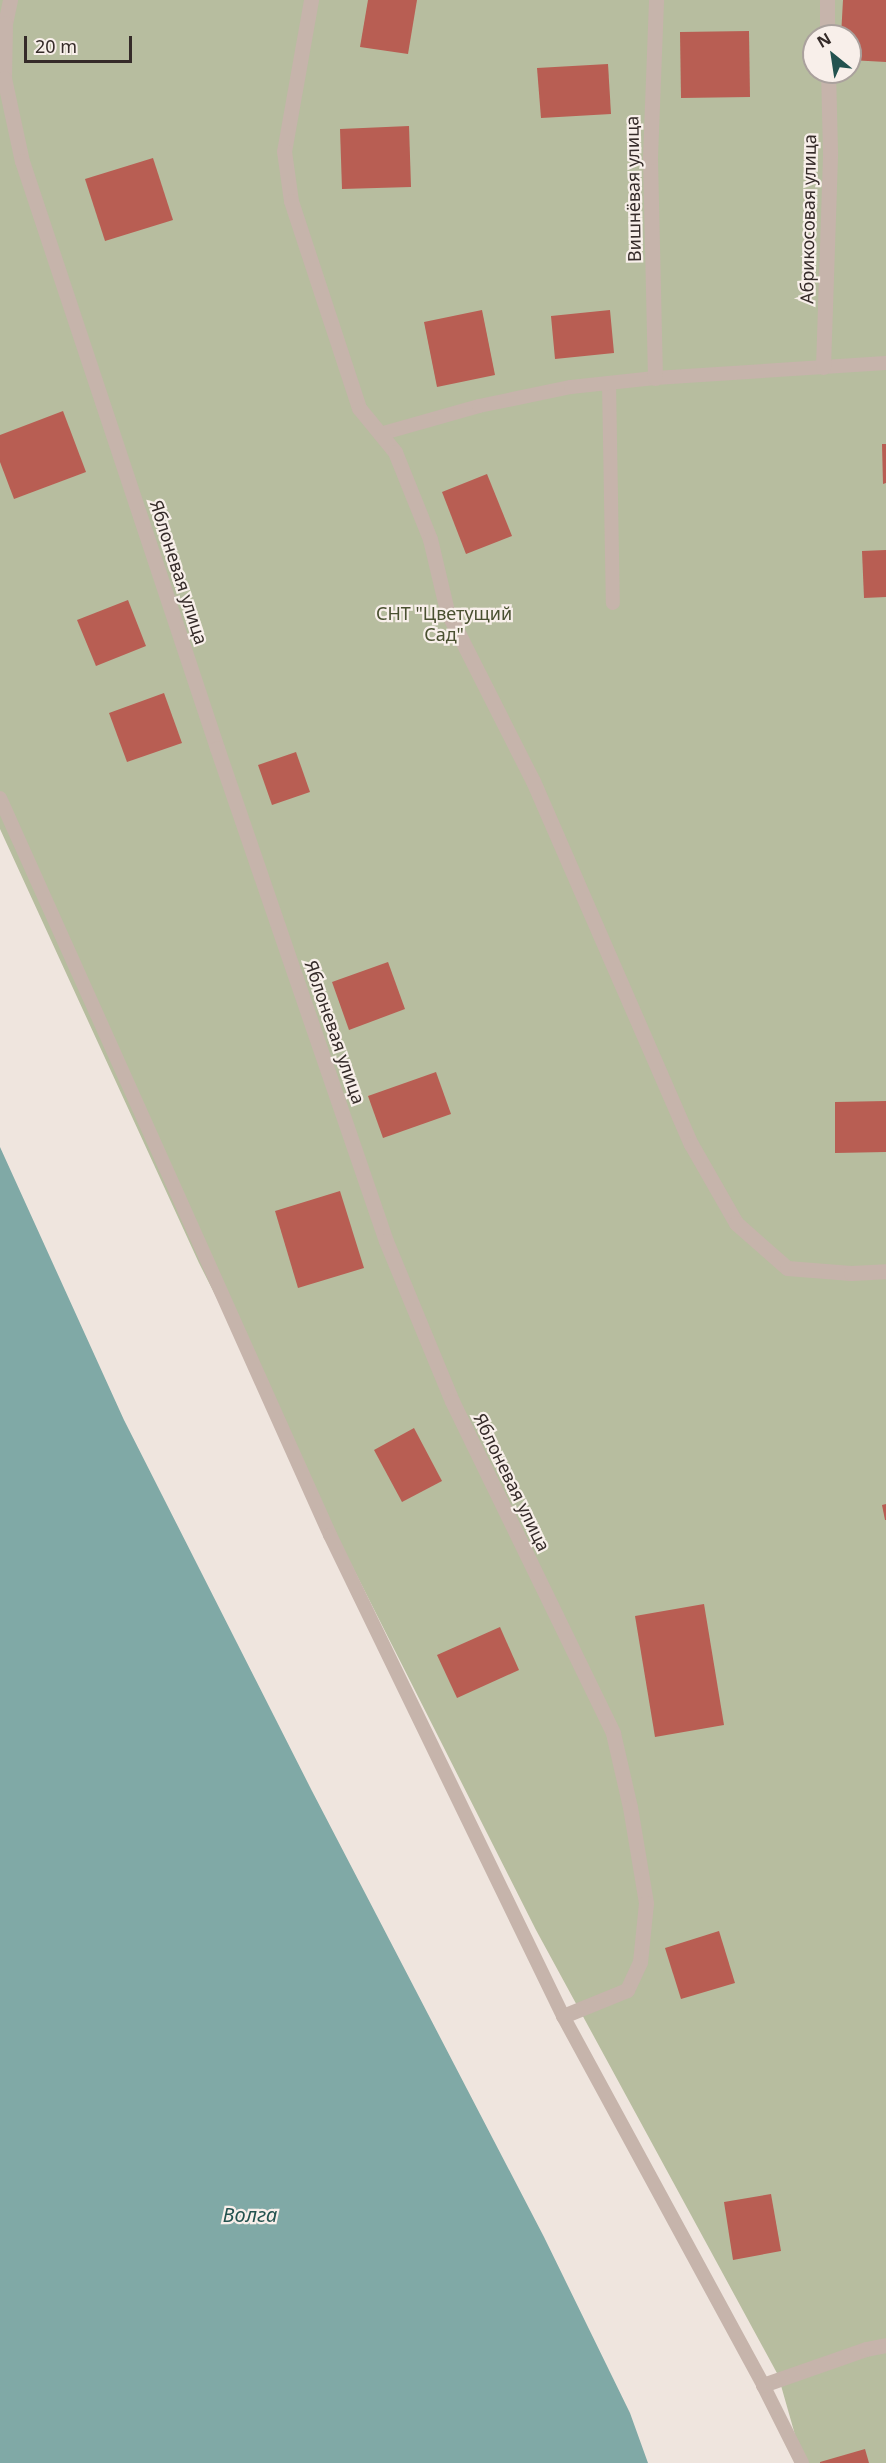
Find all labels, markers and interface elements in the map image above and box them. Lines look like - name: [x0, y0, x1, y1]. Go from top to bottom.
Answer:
- scale bar: [27, 24, 135, 62]
- north arrow: [802, 24, 862, 84]
- text: N: [813, 27, 835, 53]
- text: 20 m: [35, 34, 77, 58]
- street label: Вишнёвая улица: [621, 116, 645, 262]
- street label: Абрикосовая улица: [796, 134, 820, 304]
- street label: Яблоневая улица: [145, 497, 213, 647]
- park label: СНТ "Цветущий Сад": [376, 603, 512, 646]
- street label: Яблоневая улица: [300, 957, 370, 1107]
- street label: Яблоневая улица: [469, 1410, 555, 1554]
- water label: Волга: [223, 2202, 277, 2226]

